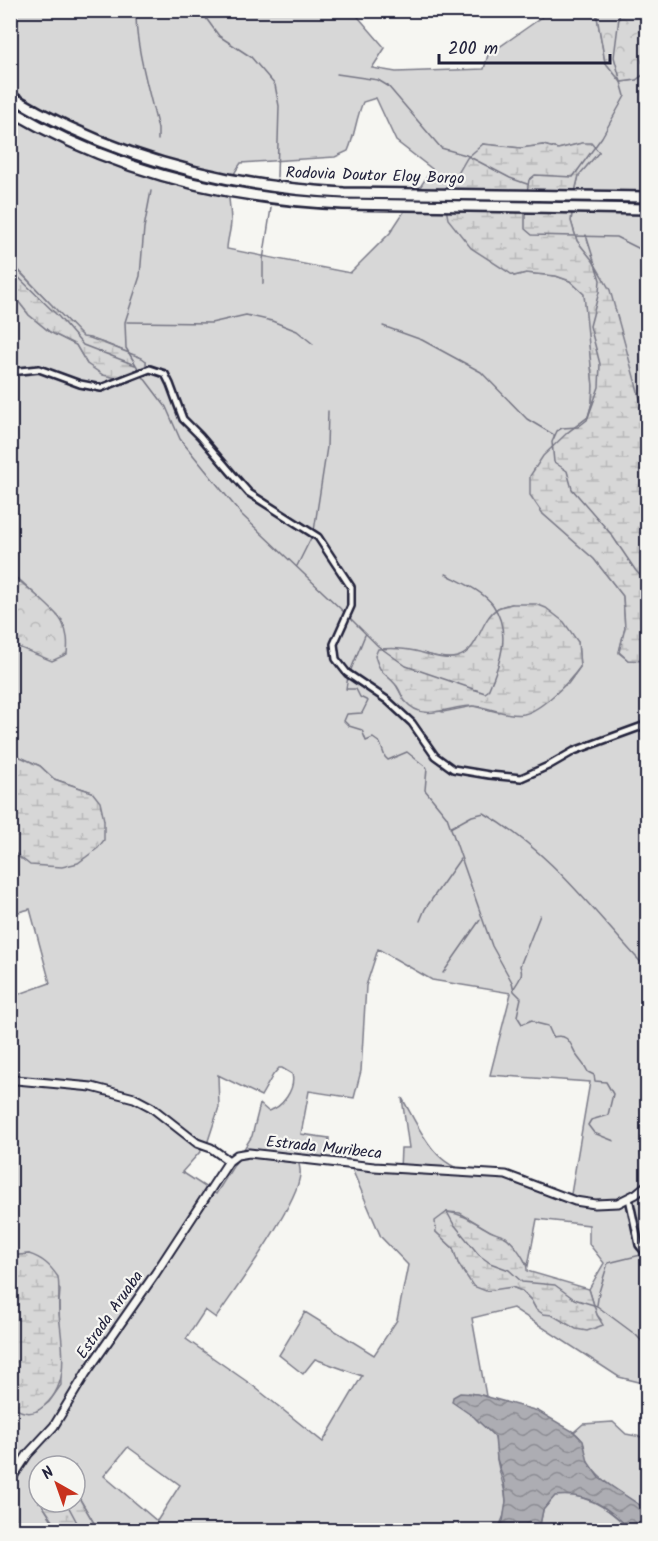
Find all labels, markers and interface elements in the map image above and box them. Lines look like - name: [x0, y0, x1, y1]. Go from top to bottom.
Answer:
- scale bar: [439, 27, 610, 65]
- text: 200 m: [448, 35, 498, 64]
- street label: Rodovia Doutor Eloy Borgo: [285, 160, 465, 192]
- street label: Estrada Muribeca: [265, 1129, 383, 1167]
- street label: Estrada Aruaba: [70, 1266, 150, 1364]
- north arrow: [27, 1454, 87, 1514]
- text: N: [36, 1461, 60, 1486]

